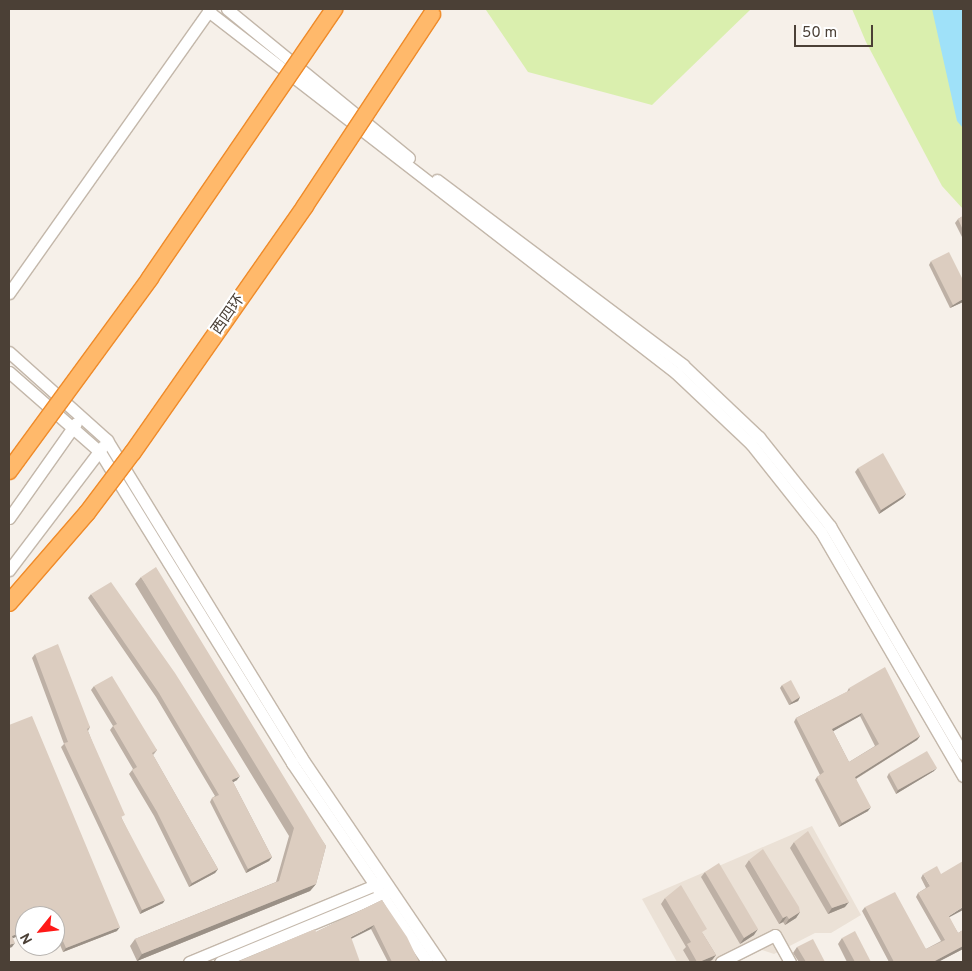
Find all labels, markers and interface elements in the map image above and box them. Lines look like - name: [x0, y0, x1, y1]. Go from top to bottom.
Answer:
- scale bar: [797, 15, 876, 47]
- text: 50 m: [802, 24, 837, 43]
- street label: 西四环: [209, 291, 249, 339]
- north arrow: [15, 906, 65, 956]
- text: N: [17, 930, 37, 947]

